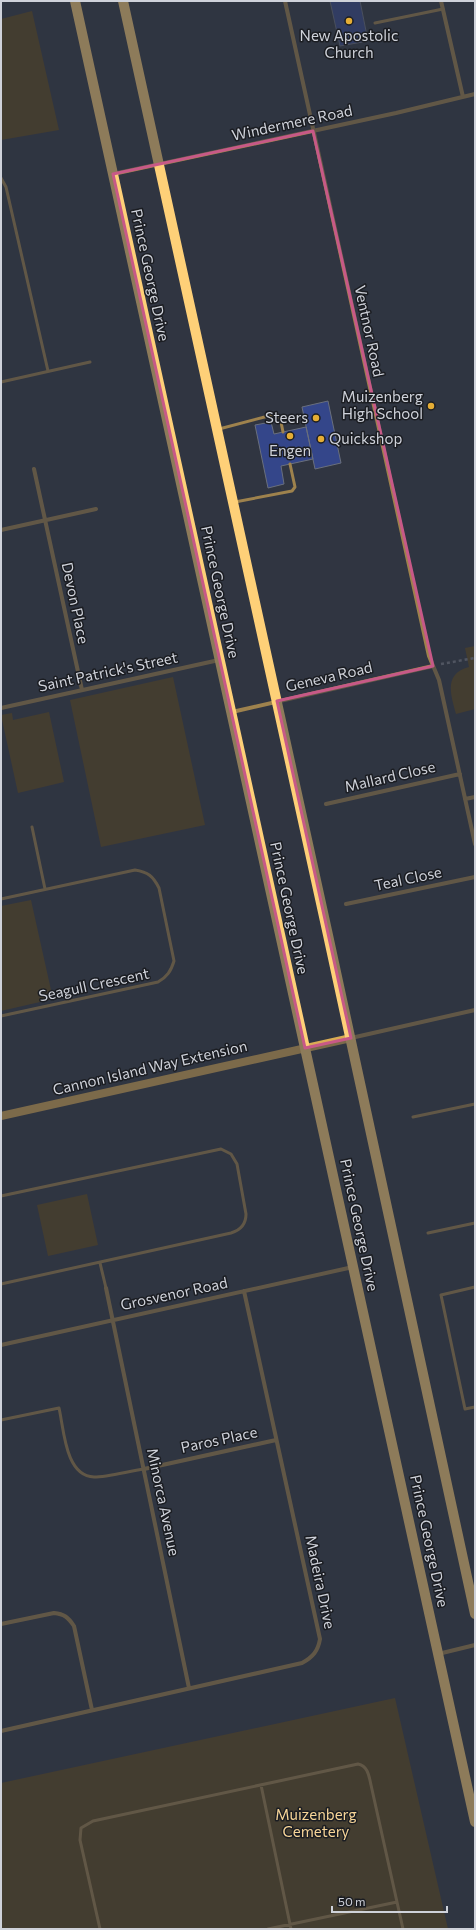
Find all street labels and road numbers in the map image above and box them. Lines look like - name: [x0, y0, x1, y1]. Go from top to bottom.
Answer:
- street label: Windermere Road: [230, 100, 354, 144]
- street label: Prince George Drive: [128, 207, 174, 343]
- street label: Ventnor Road: [351, 283, 388, 378]
- street label: Prince George Drive: [198, 524, 244, 660]
- street label: Devon Place: [59, 560, 93, 645]
- street label: Saint Patrick's Street: [36, 647, 179, 695]
- street label: Geneva Road: [284, 657, 374, 695]
- street label: Mallard Close: [343, 757, 437, 795]
- street label: Prince George Drive: [267, 840, 313, 976]
- street label: Teal Close: [372, 862, 443, 894]
- street label: Seagull Crescent: [37, 964, 151, 1005]
- street label: Cannon Island Way Extension: [51, 1036, 249, 1098]
- street label: Prince George Drive: [337, 1157, 383, 1293]
- street label: Grosvenor Road: [119, 1273, 229, 1313]
- street label: Paros Place: [179, 1422, 259, 1456]
- street label: Minorca Avenue: [144, 1446, 184, 1557]
- street label: Prince George Drive: [407, 1473, 453, 1609]
- street label: Madeira Drive: [302, 1533, 340, 1630]

